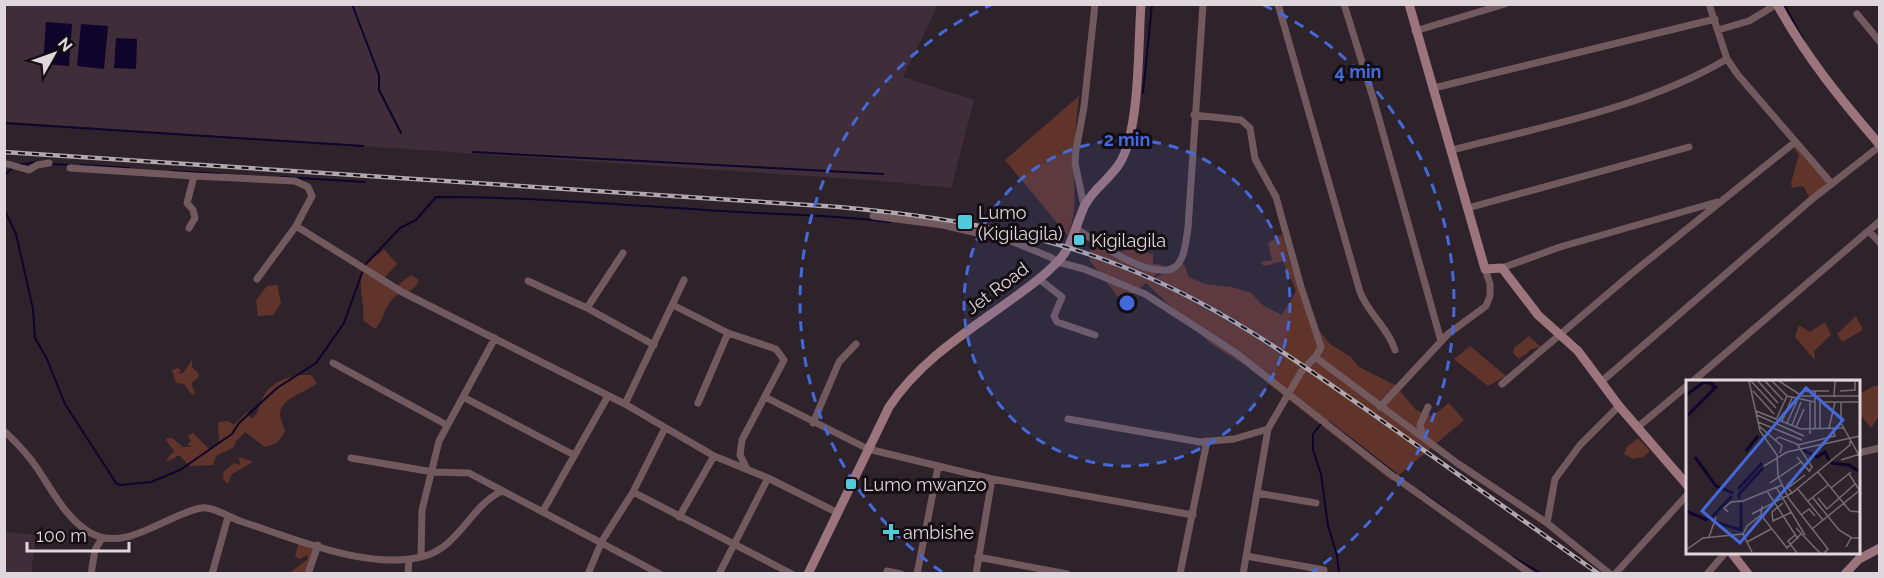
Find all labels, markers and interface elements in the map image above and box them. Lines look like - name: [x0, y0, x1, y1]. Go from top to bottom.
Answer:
- north arrow: [24, 24, 84, 84]
- text: N: [54, 34, 76, 55]
- text: 4 min: [1335, 61, 1381, 82]
- text: 2 min: [1104, 129, 1150, 150]
- place label: Lumo (Kigilagila): [978, 202, 1063, 244]
- marker: Lumo (Kigilagila): [956, 213, 974, 231]
- place label: Kigilagila: [1091, 230, 1166, 251]
- marker: Kigilagila: [1072, 233, 1086, 247]
- street label: Jet Road: [962, 258, 1032, 318]
- centre of rings: [1117, 293, 1137, 313]
- inset map: [1686, 380, 1860, 554]
- place label: Lumo mwanzo: [863, 474, 987, 495]
- marker: Lumo mwanzo: [844, 477, 858, 491]
- scale bar: [27, 515, 129, 553]
- place label: ambishe: [903, 522, 975, 543]
- text: 100 m: [36, 525, 87, 546]
- marker: ambishe: [884, 525, 898, 539]

